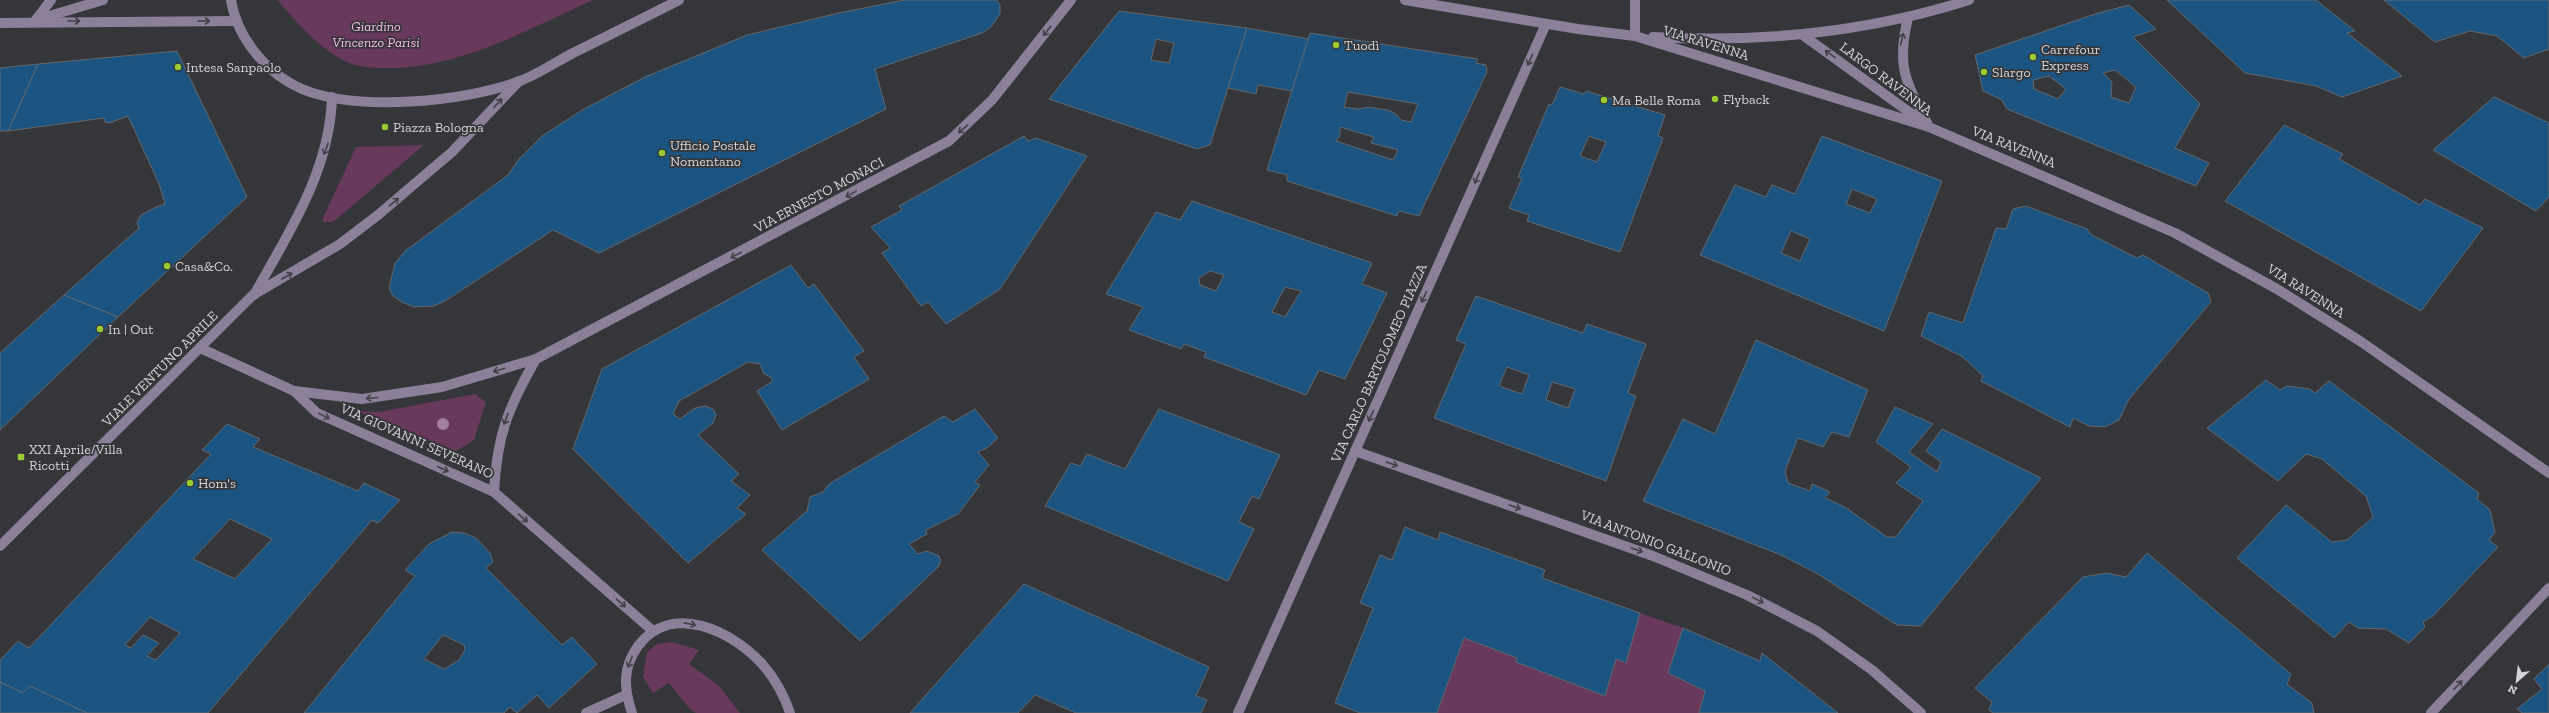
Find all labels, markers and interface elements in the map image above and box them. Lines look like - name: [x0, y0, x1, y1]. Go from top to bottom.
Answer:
- one-way arrow: [67, 17, 80, 24]
- one-way arrow: [197, 17, 210, 25]
- park label: Giardino Vincenzo Parisi: [332, 18, 420, 51]
- street label: VIA RAVENNA: [1660, 22, 1752, 64]
- one-way arrow: [1043, 25, 1051, 36]
- one-way arrow: [1899, 32, 1907, 45]
- place label: Tuodì: [1344, 37, 1379, 54]
- street label: LARGO RAVENNA: [1836, 39, 1937, 120]
- marker: Tuodì: [1331, 40, 1341, 50]
- place label: Carrefour Express: [2041, 41, 2101, 74]
- one-way arrow: [1825, 50, 1836, 58]
- marker: Carrefour Express: [2028, 52, 2038, 62]
- one-way arrow: [1526, 53, 1533, 65]
- place label: Intesa Sanpaolo: [186, 59, 281, 76]
- marker: Intesa Sanpaolo: [173, 62, 183, 72]
- place label: Slargo: [1992, 64, 2031, 81]
- marker: Slargo: [1979, 67, 1989, 77]
- place label: Flyback: [1723, 91, 1770, 108]
- place label: Ma Belle Roma: [1612, 92, 1701, 109]
- marker: Flyback: [1710, 94, 1720, 104]
- marker: Ma Belle Roma: [1599, 95, 1609, 105]
- one-way arrow: [493, 98, 503, 108]
- place label: Piazza Bologna: [393, 119, 484, 136]
- marker: Piazza Bologna: [380, 122, 390, 132]
- street label: VIA RAVENNA: [1969, 122, 2059, 172]
- one-way arrow: [958, 125, 968, 134]
- place label: Ufficio Postale Nomentano: [670, 137, 756, 170]
- one-way arrow: [322, 142, 329, 155]
- marker: Ufficio Postale Nomentano: [657, 148, 667, 158]
- street label: VIA ERNESTO MONACI: [750, 154, 887, 237]
- one-way arrow: [1473, 172, 1480, 184]
- one-way arrow: [845, 191, 857, 199]
- one-way arrow: [388, 197, 399, 206]
- one-way arrow: [730, 252, 742, 259]
- place label: Casa&Co.: [175, 258, 233, 275]
- street label: VIA CARLO BARTOLOMEO PIAZZA: [1327, 260, 1431, 466]
- street label: VIA RAVENNA: [2263, 260, 2349, 322]
- marker: Casa&Co.: [162, 261, 172, 271]
- one-way arrow: [281, 271, 293, 279]
- one-way arrow: [1420, 291, 1427, 303]
- street label: VIALE VENTUNO APRILE: [98, 308, 221, 431]
- place label: In | Out: [108, 321, 154, 338]
- marker: In | Out: [95, 324, 105, 334]
- one-way arrow: [493, 367, 506, 374]
- one-way arrow: [366, 394, 379, 402]
- street label: VIA GIOVANNI SEVERANO: [337, 399, 496, 482]
- one-way arrow: [1367, 409, 1374, 421]
- one-way arrow: [502, 412, 510, 424]
- one-way arrow: [318, 413, 330, 420]
- place label: XXI Aprile/Villa Ricotti: [29, 441, 123, 474]
- marker: XXI Aprile/Villa Ricotti: [16, 452, 26, 462]
- one-way arrow: [1386, 460, 1398, 468]
- one-way arrow: [436, 466, 448, 474]
- place label: Hom's: [198, 475, 236, 492]
- marker: Hom's: [185, 478, 195, 488]
- one-way arrow: [1508, 503, 1520, 511]
- street label: VIA ANTONIO GALLONIO: [1577, 506, 1734, 580]
- one-way arrow: [518, 513, 528, 522]
- one-way arrow: [1631, 547, 1644, 554]
- one-way arrow: [1751, 596, 1763, 604]
- one-way arrow: [616, 598, 626, 608]
- one-way arrow: [683, 620, 696, 628]
- one-way arrow: [626, 655, 633, 667]
- north arrow: [2497, 661, 2537, 701]
- one-way arrow: [2453, 680, 2462, 690]
- text: N: [2505, 681, 2519, 697]

